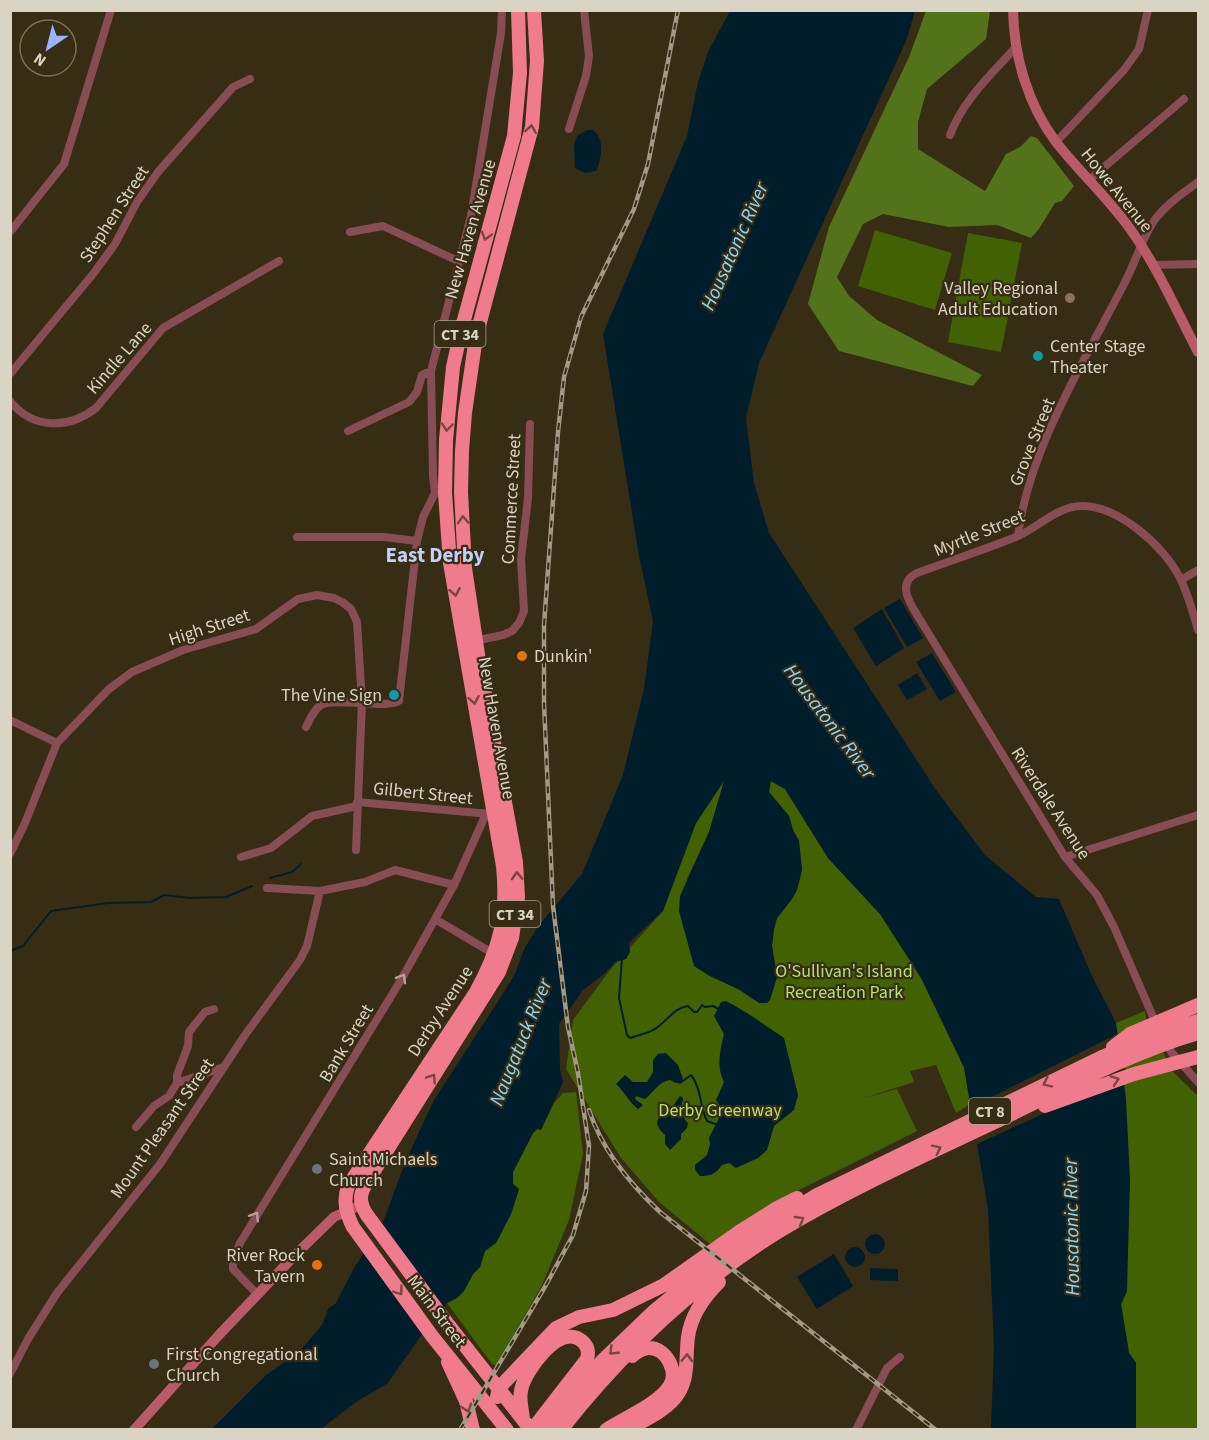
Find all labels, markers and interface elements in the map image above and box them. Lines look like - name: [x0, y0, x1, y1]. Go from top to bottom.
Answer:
- north arrow: [18, 18, 78, 78]
- text: N: [29, 47, 51, 72]
- one-way arrow: [524, 124, 536, 133]
- street label: Howe Avenue: [1075, 143, 1159, 238]
- street label: New Haven Avenue: [439, 156, 502, 302]
- street label: Stephen Street: [74, 161, 155, 268]
- water label: Housatonic River: [694, 177, 776, 315]
- one-way arrow: [481, 231, 493, 241]
- place label: Valley Regional Adult Education: [938, 276, 1058, 322]
- marker: Valley Regional Adult Education: [1063, 291, 1077, 305]
- street label: Kindle Lane: [81, 317, 158, 400]
- road number: CT 34: [434, 321, 486, 347]
- place label: Center Stage Theater: [1050, 334, 1145, 380]
- marker: Center Stage Theater: [1031, 349, 1045, 363]
- street label: Grove Street: [1003, 394, 1061, 490]
- one-way arrow: [441, 422, 454, 431]
- street label: Commerce Street: [496, 433, 527, 565]
- street label: Myrtle Street: [930, 504, 1028, 563]
- one-way arrow: [456, 515, 469, 524]
- district label: East Derby: [385, 540, 485, 570]
- one-way arrow: [448, 587, 461, 597]
- street label: High Street: [165, 603, 253, 652]
- place label: Dunkin': [534, 644, 592, 669]
- marker: Dunkin': [515, 649, 529, 663]
- street label: New Haven Avenue: [472, 655, 521, 801]
- water label: Housatonic River: [777, 658, 882, 786]
- place label: The Vine Sign: [281, 683, 382, 708]
- marker: The Vine Sign: [387, 688, 401, 702]
- one-way arrow: [467, 695, 480, 705]
- street label: Riverdale Avenue: [1005, 742, 1096, 865]
- street label: Gilbert Street: [372, 776, 474, 811]
- one-way arrow: [510, 871, 523, 880]
- road number: CT 34: [490, 901, 540, 927]
- park label: O'Sullivan's Island Recreation Park: [775, 959, 913, 1005]
- street label: Derby Avenue: [402, 961, 479, 1062]
- water label: Naugatuck River: [483, 973, 560, 1110]
- one-way arrow: [395, 974, 406, 984]
- street label: Bank Street: [313, 999, 380, 1087]
- street label: Mount Pleasant Street: [105, 1053, 220, 1203]
- one-way arrow: [425, 1074, 436, 1085]
- one-way arrow: [1109, 1075, 1119, 1088]
- one-way arrow: [1043, 1076, 1054, 1088]
- park label: Derby Greenway: [658, 1098, 782, 1123]
- road number: CT 8: [969, 1098, 1011, 1124]
- one-way arrow: [931, 1145, 942, 1157]
- place label: Saint Michaels Church: [329, 1147, 437, 1193]
- water label: Housatonic River: [1057, 1157, 1087, 1296]
- marker: Saint Michaels Church: [310, 1162, 324, 1176]
- one-way arrow: [248, 1212, 260, 1222]
- one-way arrow: [794, 1215, 804, 1227]
- place label: River Rock Tavern: [226, 1243, 305, 1289]
- marker: River Rock Tavern: [310, 1258, 324, 1272]
- street label: Main Street: [401, 1270, 472, 1353]
- one-way arrow: [392, 1284, 403, 1295]
- place label: First Congregational Church: [166, 1342, 318, 1388]
- one-way arrow: [609, 1344, 619, 1355]
- one-way arrow: [681, 1353, 694, 1362]
- marker: First Congregational Church: [147, 1357, 161, 1371]
- one-way arrow: [460, 1402, 472, 1413]

